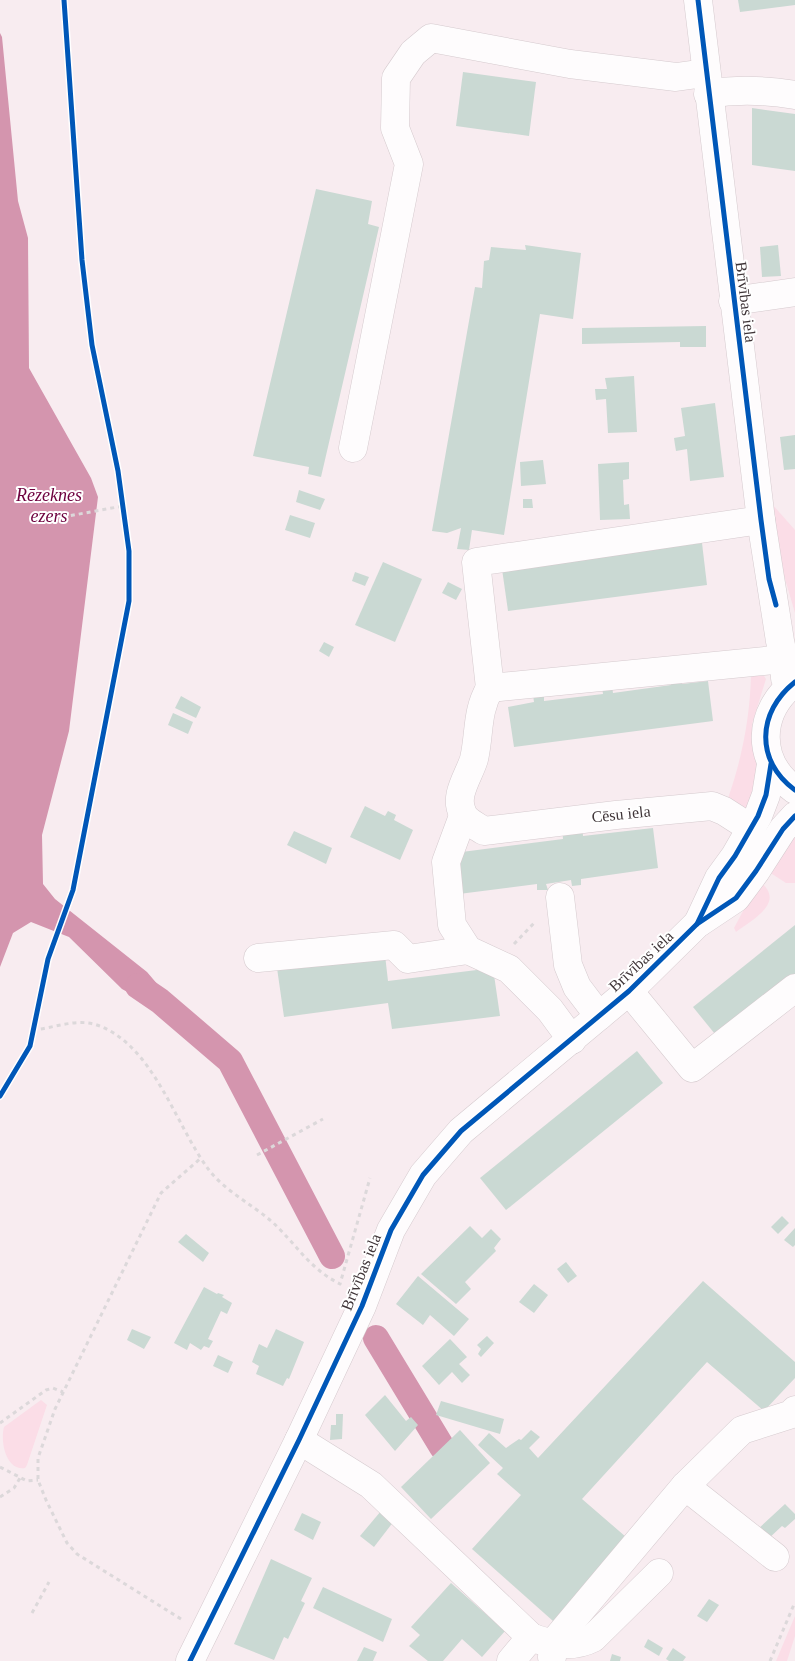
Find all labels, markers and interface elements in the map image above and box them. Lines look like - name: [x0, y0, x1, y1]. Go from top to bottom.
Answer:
- street label: Brīvības iela: [733, 261, 759, 343]
- water label: Rēzeknes ezers: [15, 485, 82, 526]
- street label: Cēsu iela: [591, 802, 651, 826]
- street label: Brīvības iela: [605, 927, 677, 995]
- street label: Brīvības iela: [338, 1231, 384, 1313]

